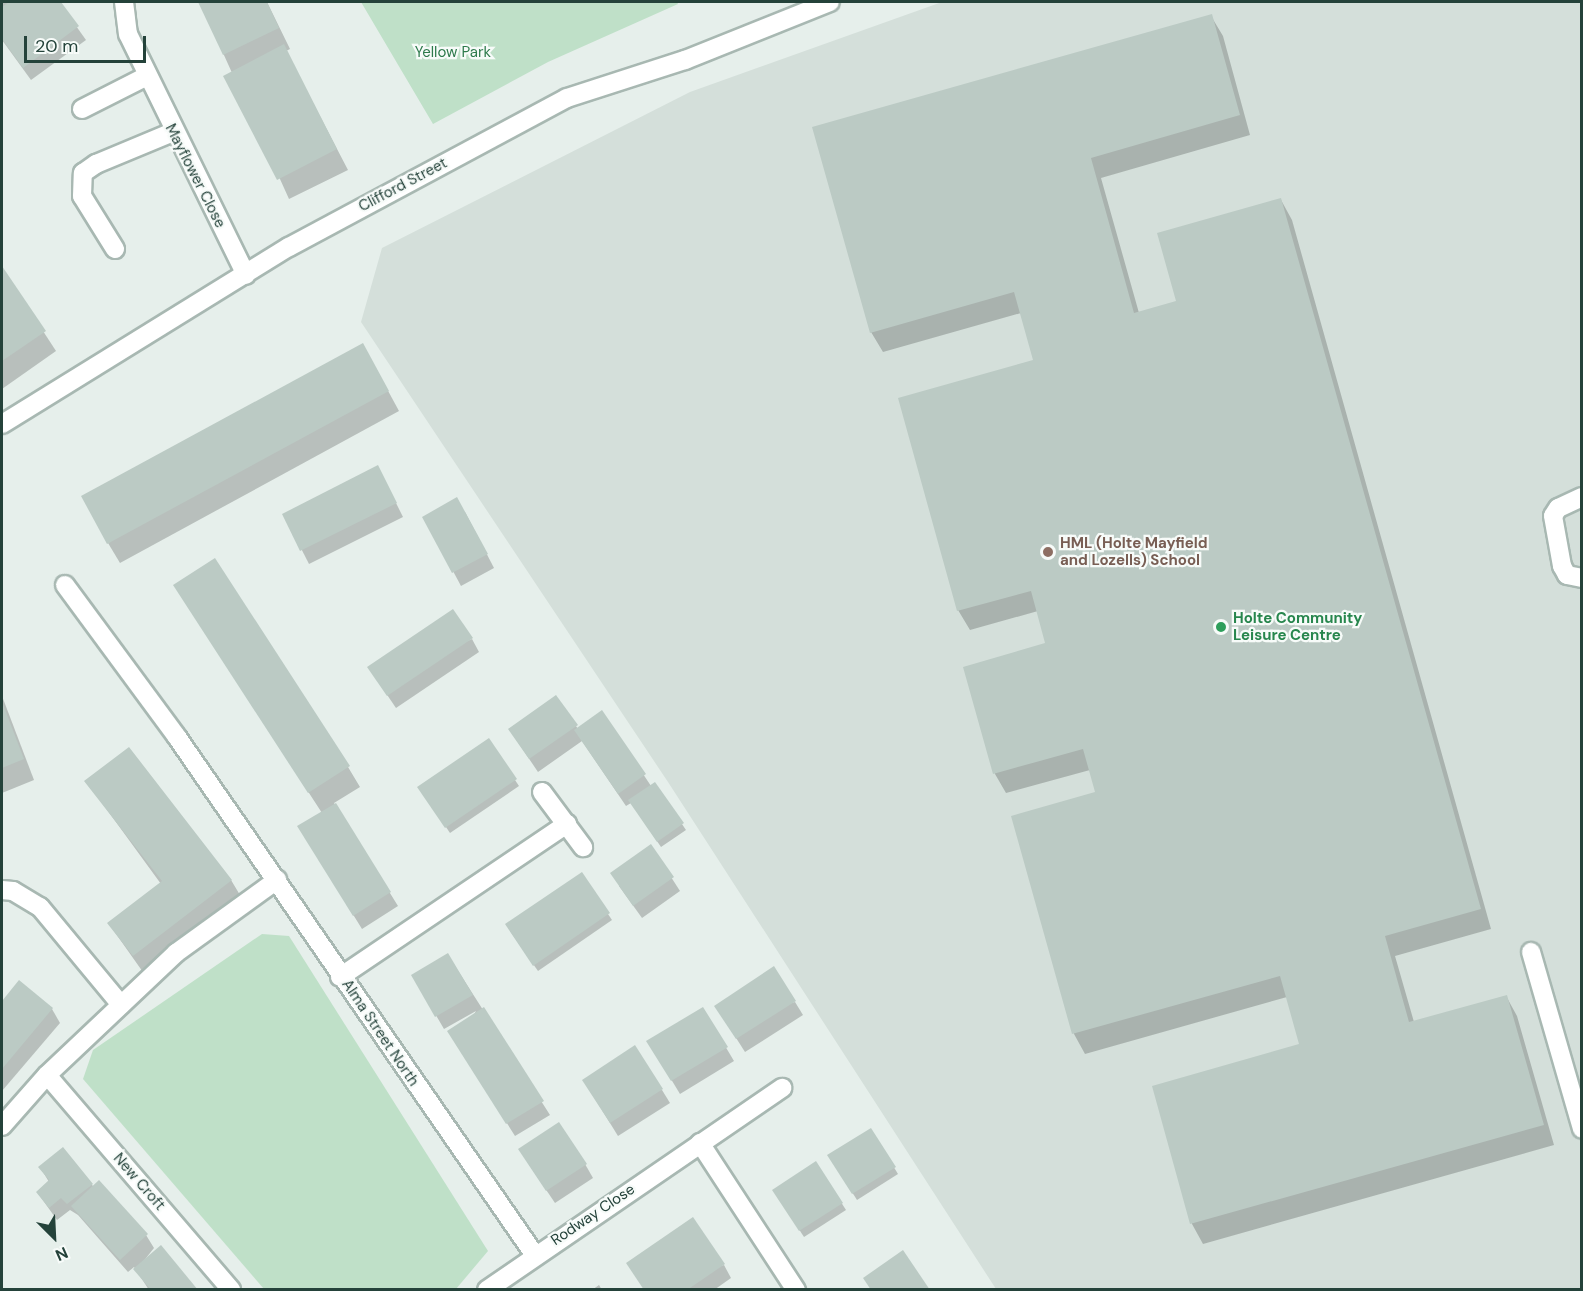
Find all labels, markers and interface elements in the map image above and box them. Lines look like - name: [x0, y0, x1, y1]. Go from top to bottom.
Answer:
- scale bar: [27, 24, 148, 62]
- text: 20 m: [35, 34, 78, 58]
- park label: Yellow Park: [415, 44, 491, 62]
- street label: Mayflower Close: [161, 121, 229, 231]
- street label: Clifford Street: [356, 154, 450, 216]
- place label: HML (Holte Mayfield and Lozells) School: [1060, 534, 1208, 569]
- marker: HML (Holte Mayfield and Lozells) School: [1041, 545, 1055, 559]
- place label: Holte Community Leisure Centre: [1233, 609, 1362, 644]
- marker: Holte Community Leisure Centre: [1214, 620, 1228, 634]
- street label: Alma Street North: [338, 976, 422, 1090]
- street label: New Croft: [109, 1150, 169, 1214]
- street label: Rodway Close: [548, 1180, 638, 1250]
- north arrow: [24, 1207, 84, 1267]
- text: N: [52, 1242, 71, 1266]

